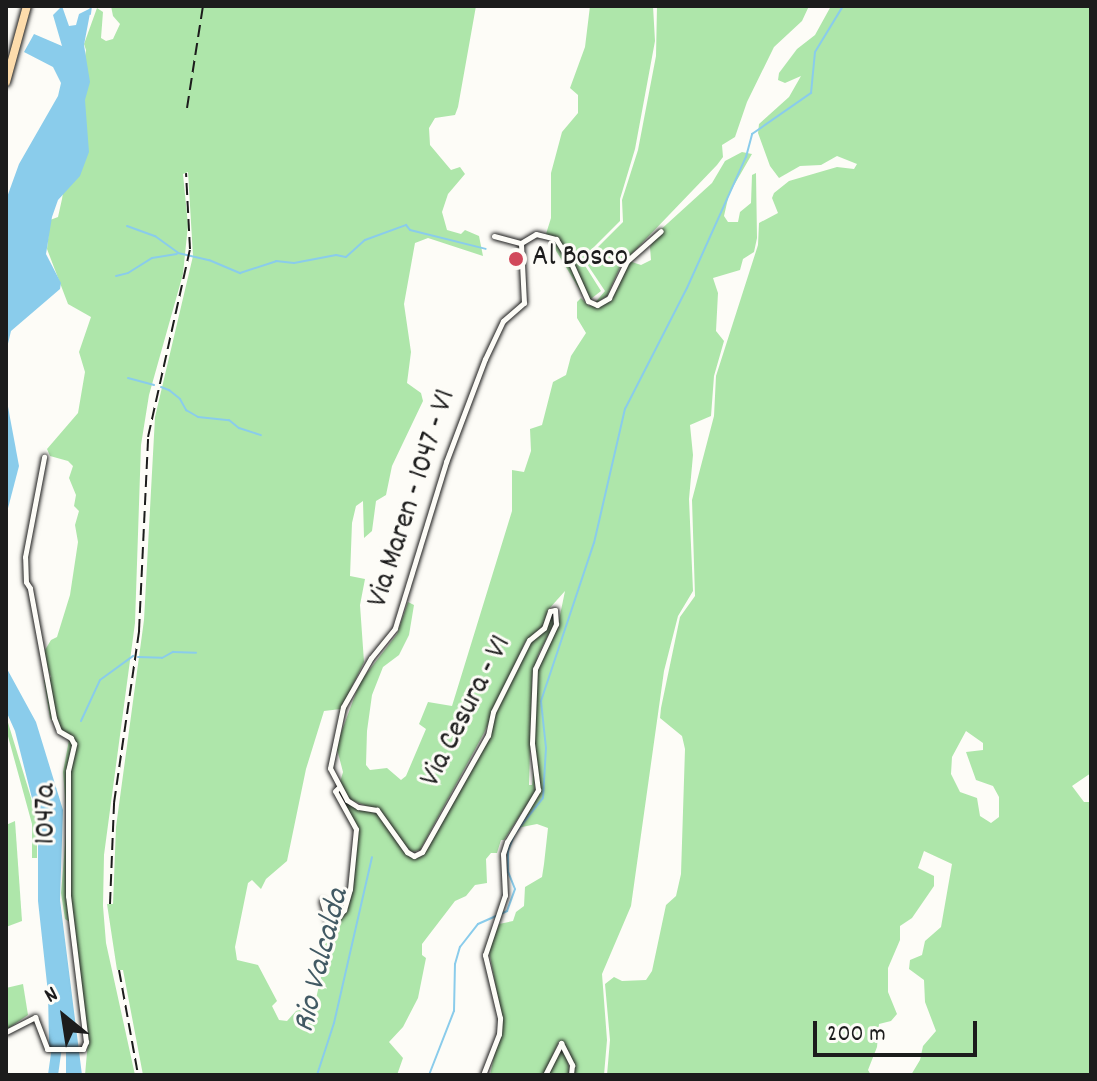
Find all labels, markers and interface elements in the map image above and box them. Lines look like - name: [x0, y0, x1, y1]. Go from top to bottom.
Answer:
- place label: Al Bosco: [532, 241, 628, 277]
- marker: Al Bosco: [507, 250, 525, 268]
- street label: Via Maren - 1047 - V1: [362, 386, 466, 612]
- street label: Via Cesura - V1: [415, 630, 521, 794]
- street label: 1047a: [30, 784, 66, 844]
- water label: Rio Valcalda: [287, 885, 359, 1037]
- north arrow: [24, 977, 104, 1057]
- text: N: [39, 980, 64, 1012]
- scale bar: [817, 1005, 981, 1055]
- text: 200 m: [827, 1018, 886, 1052]

